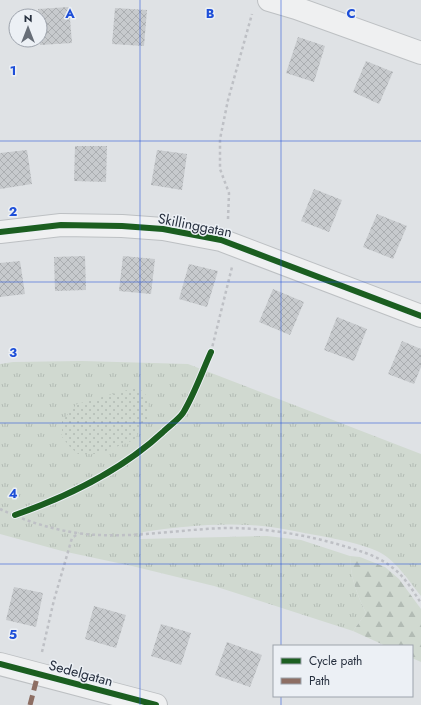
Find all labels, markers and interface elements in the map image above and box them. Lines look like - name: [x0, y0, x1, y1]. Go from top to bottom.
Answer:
- text: A: [64, 4, 75, 23]
- text: B: [206, 4, 215, 23]
- text: C: [346, 4, 356, 23]
- north arrow: [8, 8, 48, 48]
- text: N: [24, 10, 32, 26]
- text: 1: [10, 61, 16, 80]
- text: 2: [9, 202, 17, 221]
- street label: Skillinggatan: [156, 208, 234, 242]
- text: 3: [9, 343, 17, 362]
- text: 4: [8, 484, 18, 503]
- text: 5: [9, 625, 17, 644]
- legend: [273, 645, 413, 697]
- text: Cycle path: [309, 652, 362, 670]
- street label: Sedelgatan: [47, 655, 115, 691]
- text: Path: [309, 672, 330, 690]

